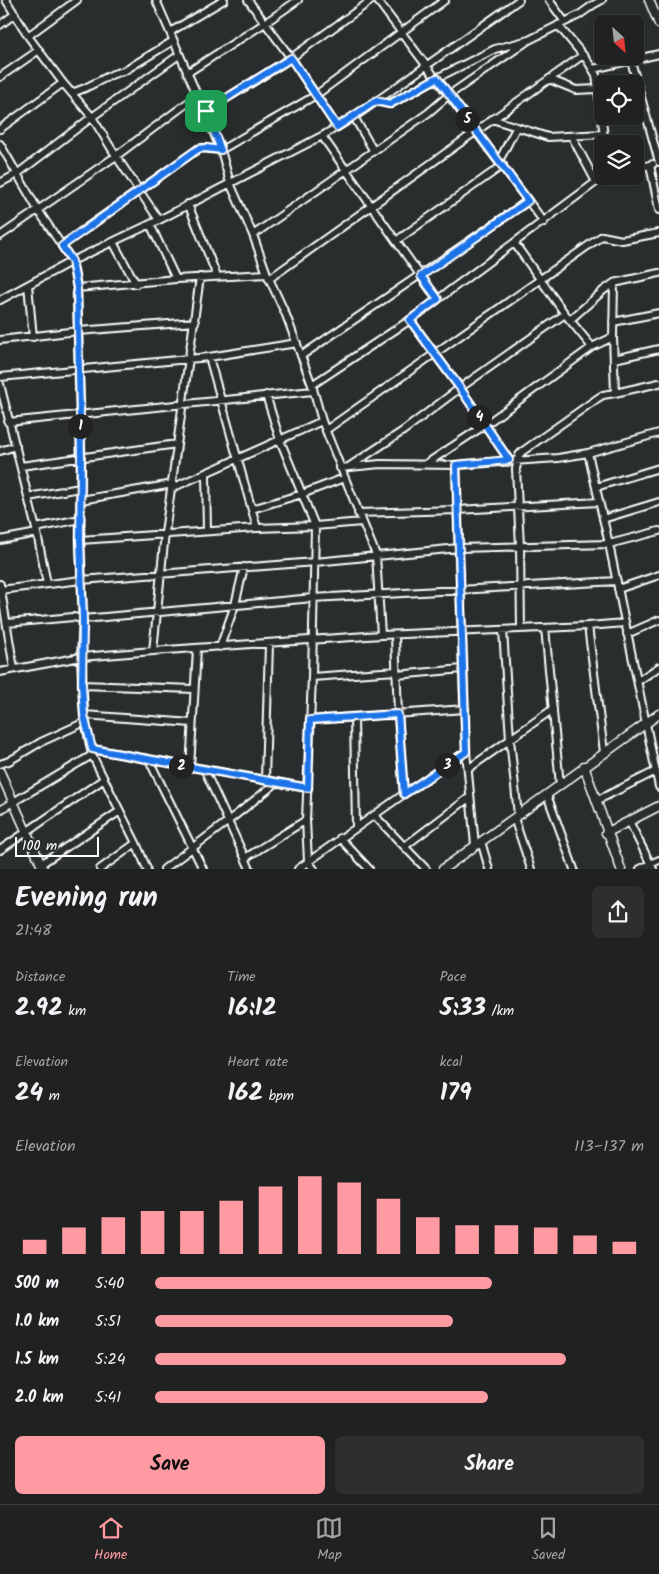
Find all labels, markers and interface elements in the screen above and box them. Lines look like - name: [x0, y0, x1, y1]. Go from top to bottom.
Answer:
- north arrow: [594, 15, 644, 65]
- map controls: [594, 15, 644, 185]
- button: locate: [594, 75, 644, 125]
- pin: [185, 90, 227, 132]
- icon: arrive: [192, 97, 220, 125]
- pin: 5: [454, 106, 480, 132]
- text: 5: [464, 108, 471, 130]
- button: layers: [594, 135, 644, 185]
- pin: 4: [466, 404, 492, 430]
- text: 4: [476, 406, 483, 428]
- pin: 1: [68, 414, 92, 438]
- text: 1: [78, 415, 83, 437]
- pin: 3: [434, 752, 460, 778]
- pin: 2: [168, 754, 194, 778]
- text: 3: [444, 754, 451, 776]
- text: 2: [177, 755, 186, 777]
- scale bar: [15, 834, 99, 857]
- text: 100 m: [22, 835, 57, 857]
- text: Evening run: [15, 876, 158, 921]
- button: share: [592, 886, 644, 938]
- text: 21:48: [15, 918, 52, 943]
- text: Distance: [15, 966, 65, 988]
- text: Time: [227, 966, 256, 988]
- text: Pace: [440, 966, 466, 988]
- text: 2.92: [15, 988, 63, 1028]
- text: 16:12: [227, 988, 277, 1028]
- text: 5:33: [440, 988, 486, 1028]
- text: km: [63, 1000, 86, 1022]
- text: /km: [486, 1000, 514, 1022]
- text: Elevation: [15, 1051, 68, 1073]
- text: Heart rate: [227, 1051, 288, 1073]
- text: kcal: [440, 1051, 462, 1073]
- text: 24: [15, 1073, 43, 1113]
- text: 162: [227, 1073, 263, 1113]
- text: 179: [440, 1073, 472, 1113]
- text: m: [43, 1085, 60, 1107]
- text: bpm: [263, 1085, 294, 1107]
- text: Elevation: [15, 1134, 76, 1159]
- text: 113–137 m: [574, 1134, 644, 1159]
- text: 500 m: [15, 1271, 59, 1296]
- text: 5:40: [95, 1271, 124, 1296]
- text: 1.0 km: [15, 1309, 59, 1334]
- text: 5:51: [95, 1309, 121, 1334]
- text: 1.5 km: [15, 1347, 59, 1372]
- text: 5:24: [95, 1347, 126, 1372]
- text: 2.0 km: [15, 1385, 63, 1410]
- text: 5:41: [95, 1385, 121, 1410]
- button: Save: [15, 1436, 325, 1494]
- button: Share: [335, 1436, 644, 1494]
- tab: Home: [94, 1514, 127, 1566]
- tab: Map: [315, 1514, 343, 1566]
- tab: Saved: [532, 1514, 565, 1566]

